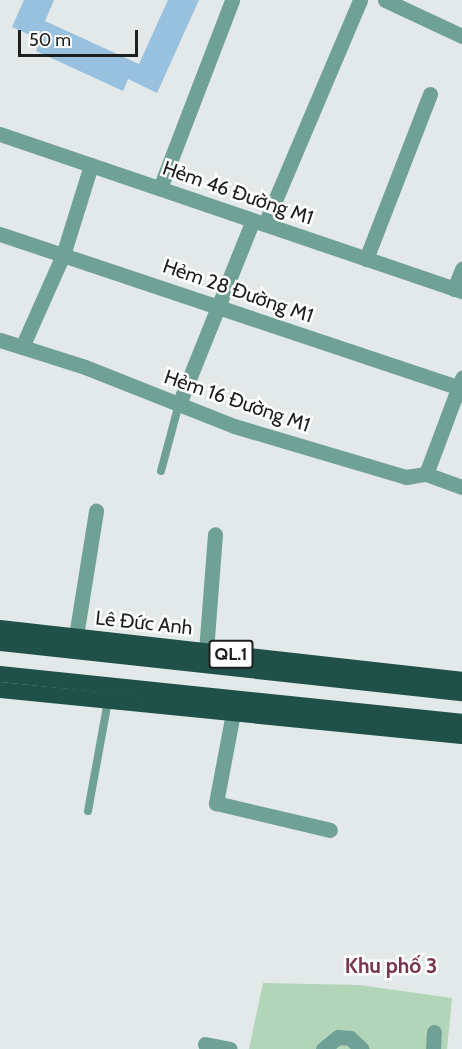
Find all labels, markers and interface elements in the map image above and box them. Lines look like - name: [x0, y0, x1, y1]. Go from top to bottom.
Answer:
- scale bar: [21, 18, 141, 56]
- text: 50 m: [29, 29, 71, 51]
- street label: Hẻm 46 Đường M1: [159, 156, 317, 230]
- street label: Hẻm 28 Đường M1: [160, 254, 316, 328]
- street label: Hẻm 16 Đường M1: [161, 365, 313, 437]
- street label: Lê Đức Anh: [94, 606, 194, 640]
- road number: QL.1: [208, 639, 254, 669]
- district label: Khu phố 3: [345, 953, 437, 979]

